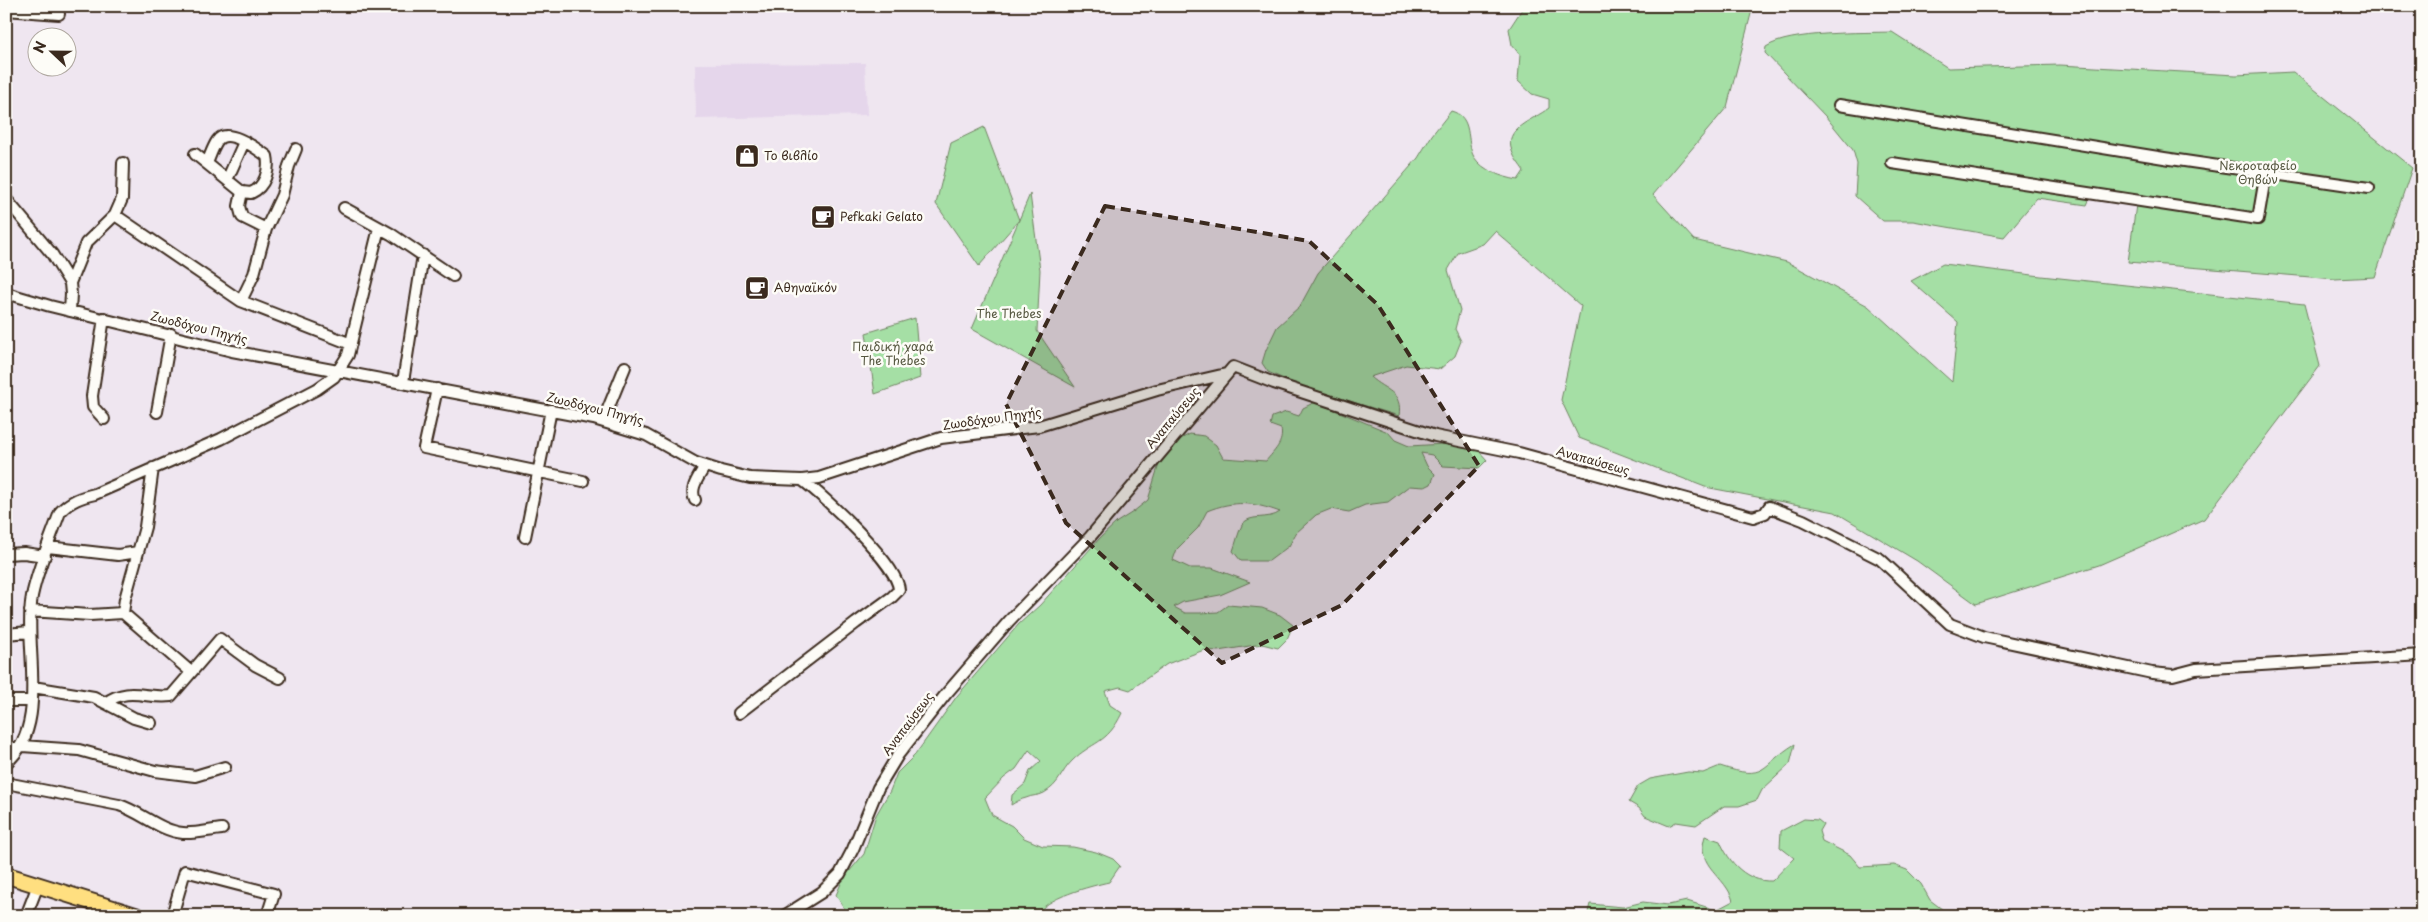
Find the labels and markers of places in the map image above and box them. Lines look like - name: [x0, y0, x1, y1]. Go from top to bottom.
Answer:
- shop icon: Το βιβλίο: [734, 143, 760, 169]
- place label: Το βιβλίο: [764, 146, 818, 164]
- cafe icon: Pefkaki Gelato: [810, 204, 836, 230]
- place label: Pefkaki Gelato: [840, 207, 923, 225]
- cafe icon: Αθηναϊκόν: [744, 275, 770, 301]
- place label: Αθηναϊκόν: [774, 278, 837, 296]

